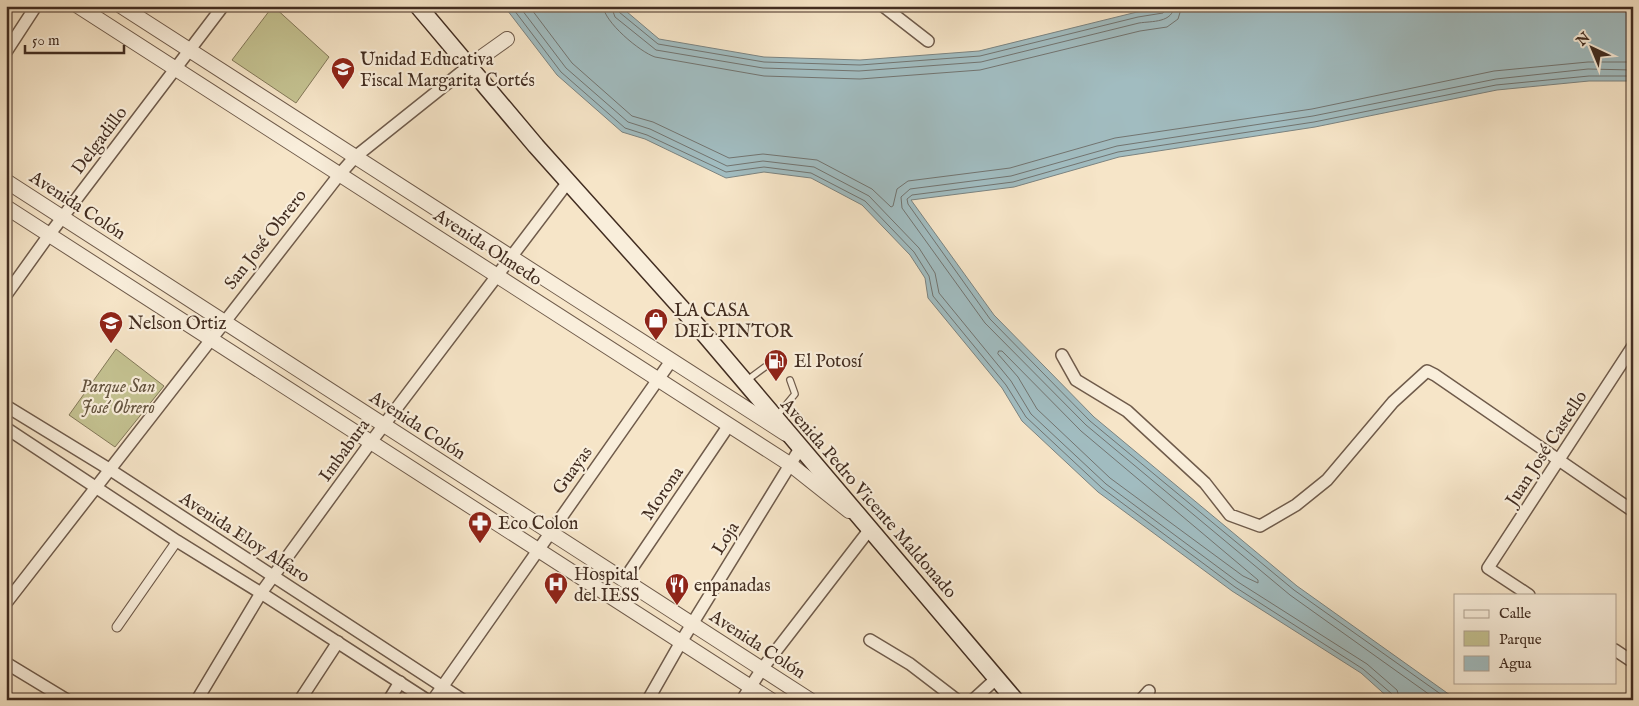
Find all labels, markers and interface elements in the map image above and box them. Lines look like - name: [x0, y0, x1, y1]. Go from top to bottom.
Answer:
- scale bar: [25, 22, 124, 54]
- north arrow: [1566, 22, 1616, 72]
- text: N: [1572, 29, 1594, 51]
- text: 50 m: [32, 31, 60, 50]
- place label: Unidad Educativa Fiscal Margarita Cortés: [360, 49, 535, 93]
- school or university icon: Unidad Educativa Fiscal Margarita Cortés: [330, 56, 356, 90]
- street label: Delgadillo: [67, 102, 133, 179]
- street label: Avenida Colón: [24, 166, 130, 246]
- street label: San José Obrero: [220, 185, 313, 295]
- street label: Avenida Olmedo: [428, 204, 546, 292]
- place label: LA CASA DEL PINTOR: [674, 300, 794, 344]
- shop icon: LA CASA DEL PINTOR: [643, 307, 669, 341]
- school or university icon: Nelson Ortiz: [98, 310, 124, 344]
- place label: Nelson Ortiz: [128, 313, 227, 336]
- fuel station icon: El Potosí: [763, 348, 789, 382]
- place label: El Potosí: [794, 351, 863, 374]
- park label: Parque San José Obrero: [81, 376, 155, 420]
- street label: Avenida Colón: [364, 386, 470, 466]
- street label: Juan José Castello: [1500, 386, 1593, 513]
- street label: Avenida Pedro Vicente Maldonado: [774, 393, 961, 604]
- street label: Imbabura: [315, 415, 376, 487]
- street label: Guayas: [548, 442, 598, 500]
- street label: Morona: [637, 462, 690, 525]
- street label: Avenida Eloy Alfaro: [174, 487, 314, 589]
- pharmacy icon: Eco Colon: [467, 510, 493, 544]
- place label: Eco Colon: [498, 513, 579, 536]
- street label: Loja: [707, 518, 745, 560]
- place label: Hospital del IESS: [574, 564, 639, 608]
- hospital icon: Hospital del IESS: [543, 571, 569, 605]
- restaurant icon: enpanadas: [664, 572, 690, 606]
- place label: enpanadas: [694, 575, 770, 598]
- legend: [1454, 594, 1616, 684]
- text: Calle: [1499, 604, 1531, 623]
- street label: Avenida Colón: [704, 605, 810, 685]
- text: Parque: [1499, 630, 1542, 649]
- text: Agua: [1498, 654, 1532, 673]

